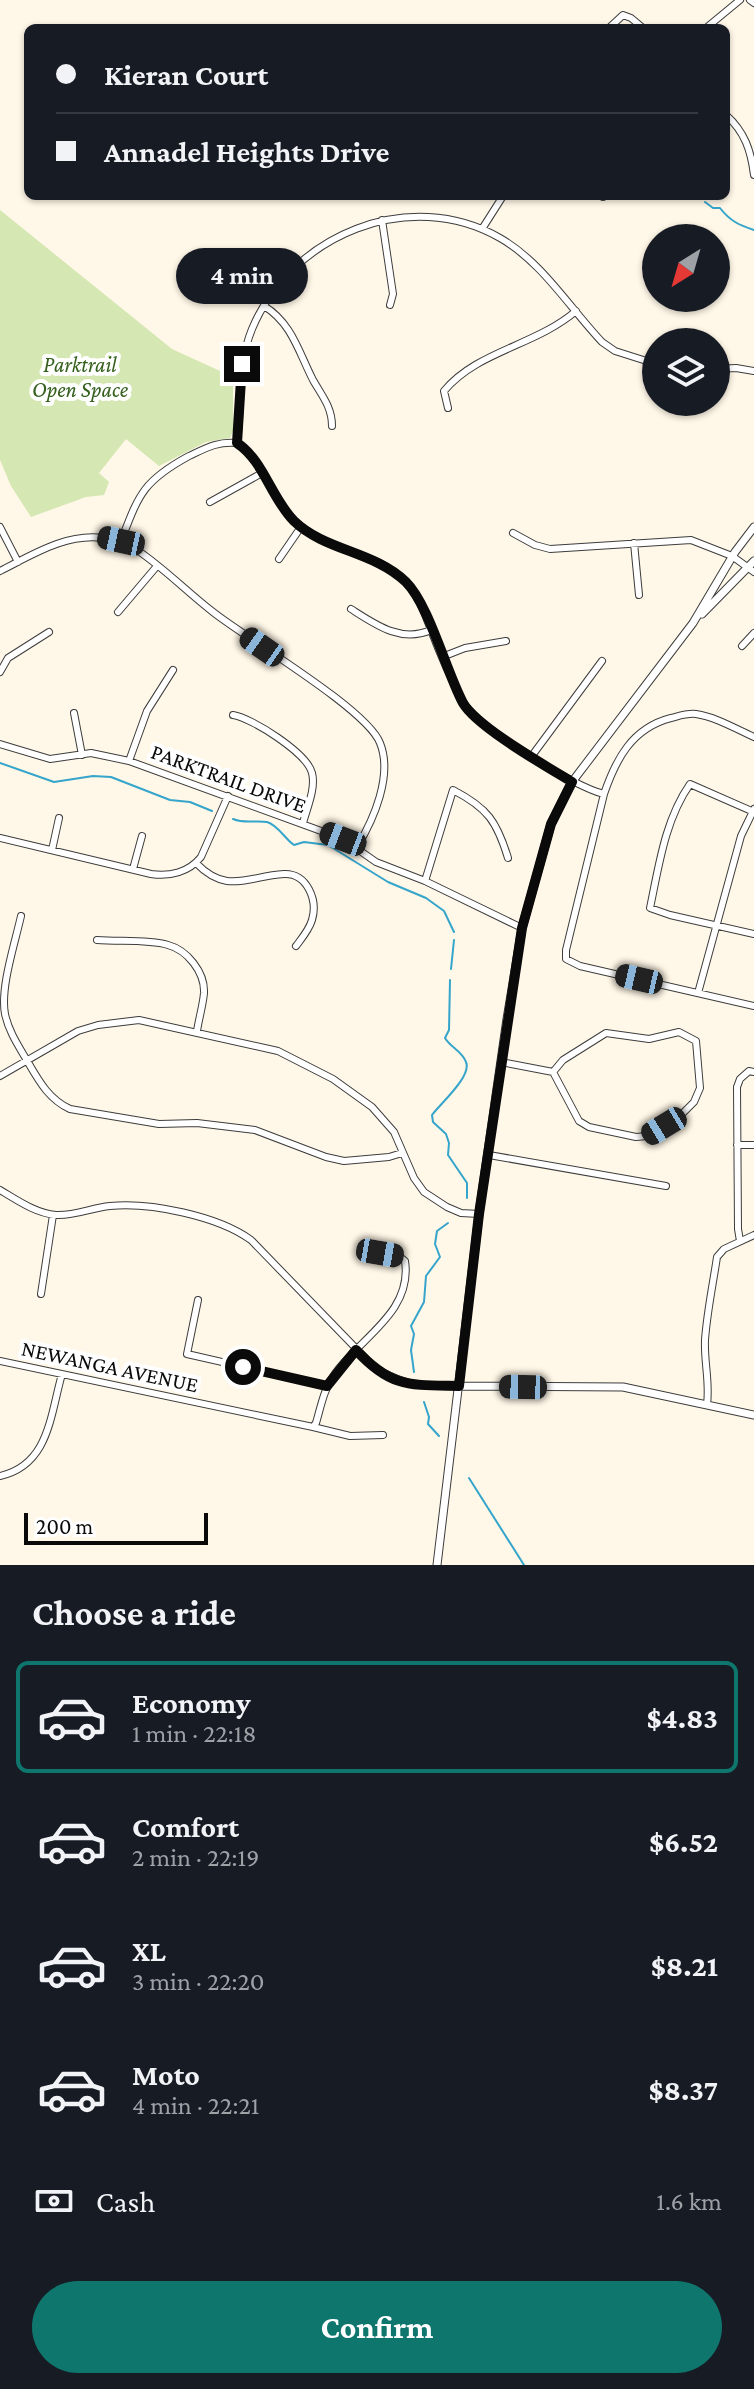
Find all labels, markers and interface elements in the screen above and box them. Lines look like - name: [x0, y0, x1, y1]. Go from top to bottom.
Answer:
- text: Kieran Court: [104, 58, 268, 91]
- text: Annadel Heights Drive: [104, 135, 389, 168]
- north arrow: [642, 224, 730, 312]
- map controls: [642, 224, 730, 416]
- callout: 4 min: [176, 248, 308, 304]
- text: 4 min: [210, 261, 274, 290]
- button: layers: [642, 328, 730, 416]
- route end: [224, 346, 260, 382]
- park label: Parktrail Open Space: [32, 352, 129, 402]
- car: [95, 524, 147, 558]
- car: [235, 623, 289, 671]
- street label: PARKTRAIL DRIVE: [148, 739, 310, 818]
- car: [316, 819, 370, 859]
- car: [613, 962, 665, 996]
- car: [637, 1103, 691, 1149]
- car: [354, 1237, 406, 1269]
- street label: NEWANGA AVENUE: [19, 1336, 201, 1397]
- route start: [225, 1349, 261, 1385]
- car: [499, 1375, 547, 1399]
- scale bar: [24, 1509, 208, 1545]
- text: 200 m: [36, 1514, 93, 1539]
- text: Choose a ride: [32, 1593, 236, 1633]
- icon: car: [36, 1681, 108, 1753]
- text: Economy: [132, 1686, 251, 1719]
- text: $4.83: [647, 1701, 718, 1734]
- text: 1 min · 22:18: [132, 1719, 256, 1748]
- icon: car: [36, 1805, 108, 1877]
- text: Comfort: [132, 1810, 239, 1843]
- text: $6.52: [649, 1825, 718, 1858]
- text: 2 min · 22:19: [132, 1843, 259, 1872]
- icon: car: [36, 1929, 108, 2001]
- text: XL: [132, 1934, 166, 1967]
- text: $8.21: [651, 1949, 718, 1982]
- text: 3 min · 22:20: [132, 1967, 265, 1996]
- icon: car: [36, 2053, 108, 2125]
- text: Moto: [132, 2058, 200, 2091]
- text: $8.37: [649, 2073, 718, 2106]
- text: 4 min · 22:21: [132, 2091, 259, 2120]
- icon: cash: [32, 2179, 76, 2223]
- text: Cash: [96, 2185, 155, 2218]
- text: 1.6 km: [656, 2187, 722, 2216]
- button: Confirm: [32, 2281, 722, 2373]

